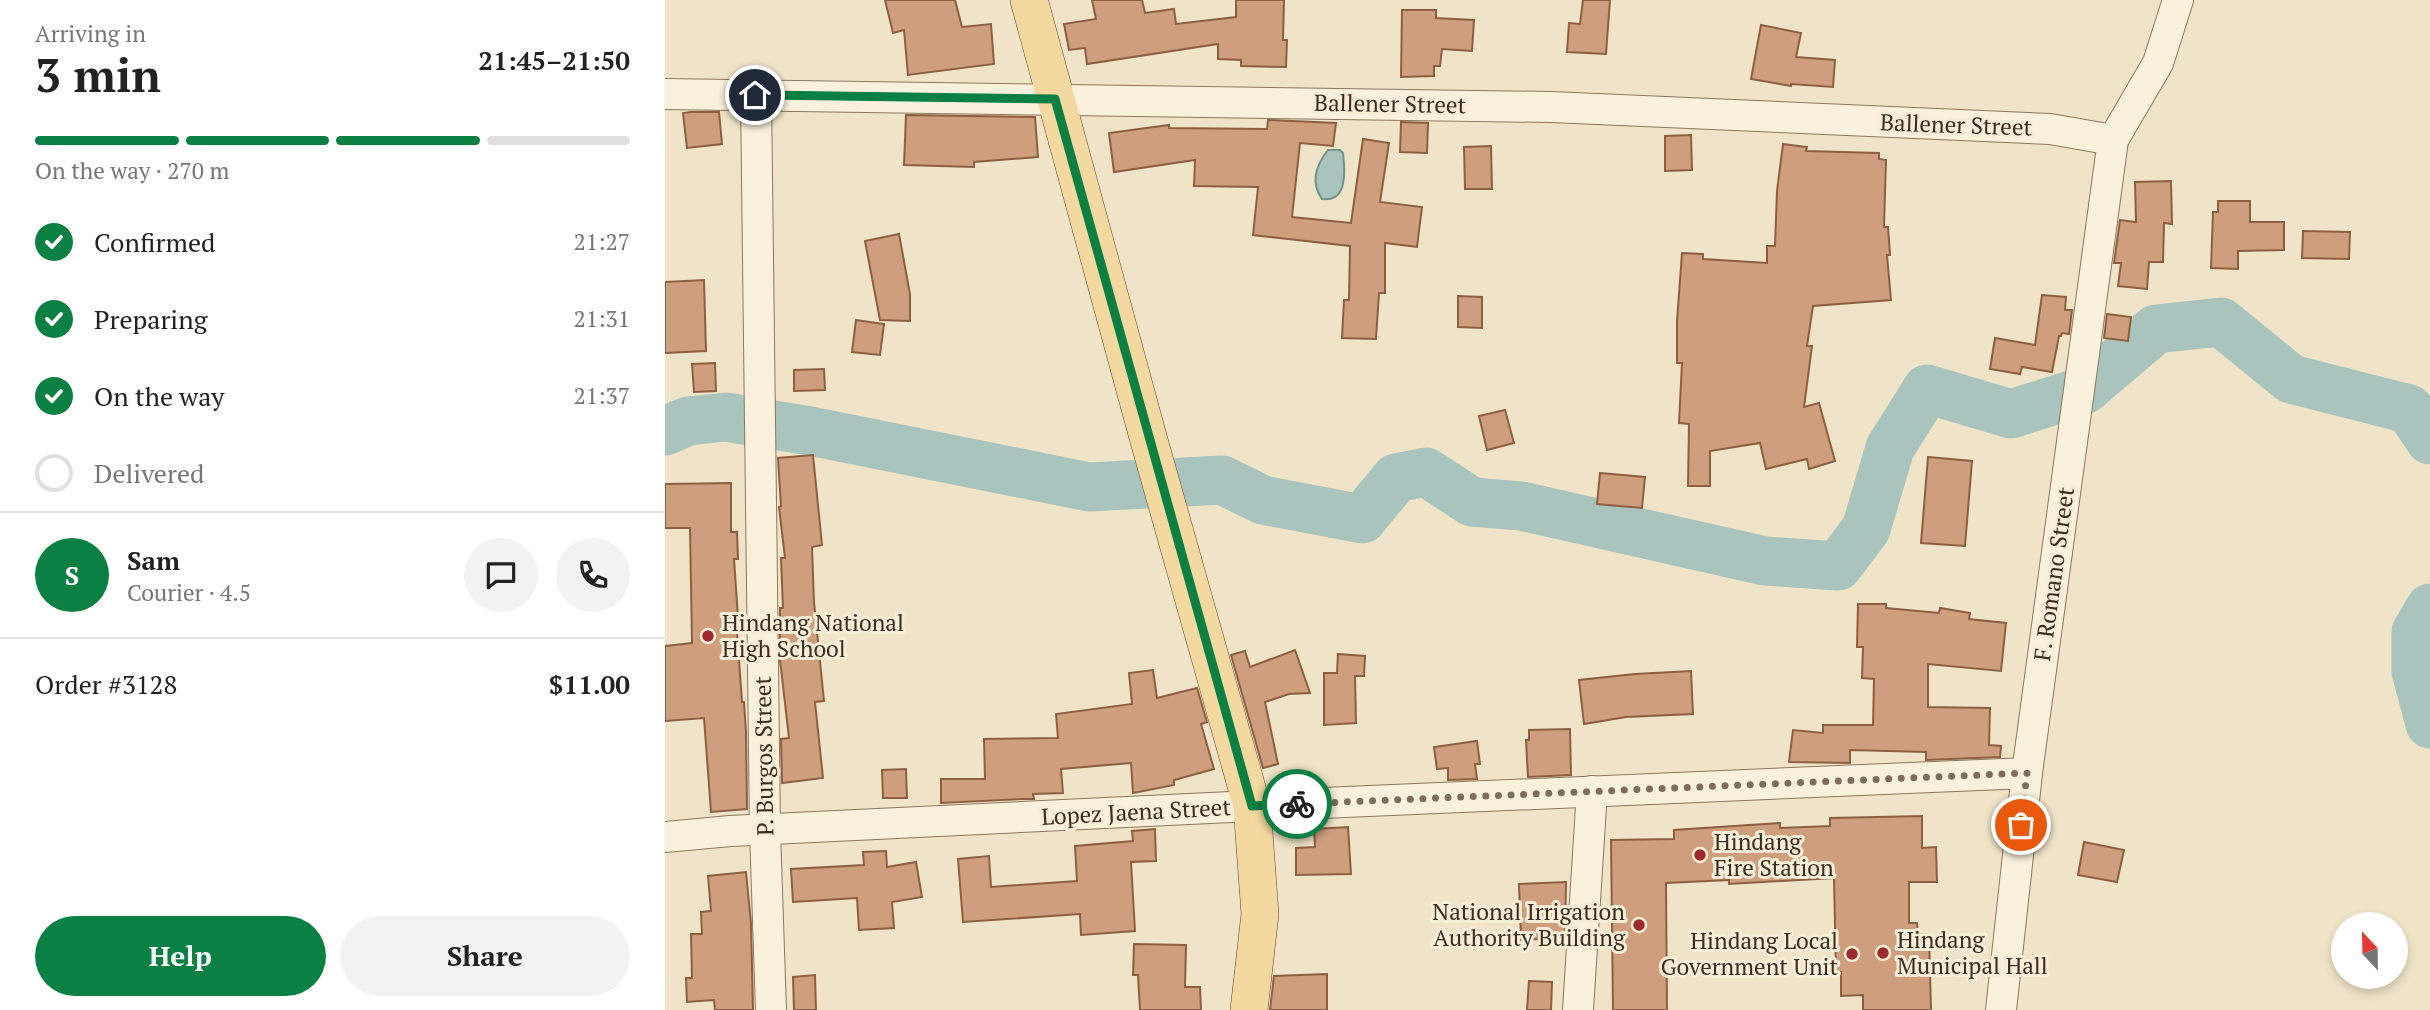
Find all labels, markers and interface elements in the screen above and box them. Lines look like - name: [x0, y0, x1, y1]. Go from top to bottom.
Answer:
- text: Arriving in: [35, 18, 146, 49]
- text: 21:45–21:50: [478, 43, 630, 77]
- text: 3 min: [35, 44, 161, 105]
- pin: [725, 65, 785, 125]
- icon: home: [736, 76, 774, 114]
- street label: Ballener Street: [1314, 87, 1467, 120]
- street label: Ballener Street: [1879, 106, 2033, 143]
- text: On the way · 270 m: [35, 155, 229, 186]
- icon: check: [35, 223, 73, 261]
- text: Confirmed: [94, 225, 215, 259]
- text: 21:27: [573, 226, 630, 257]
- icon: check: [35, 300, 73, 338]
- text: Preparing: [94, 302, 207, 336]
- text: 21:31: [573, 303, 630, 334]
- icon: check: [35, 377, 73, 415]
- text: On the way: [94, 379, 225, 413]
- text: 21:37: [573, 380, 630, 411]
- text: Delivered: [94, 456, 204, 490]
- street label: F. Romano Street: [2026, 485, 2081, 663]
- button: chat: [464, 538, 538, 612]
- button: phone: [556, 538, 630, 612]
- text: Sam: [127, 543, 180, 577]
- text: S: [65, 558, 79, 592]
- text: Courier · 4.5: [127, 577, 251, 608]
- place label: Hindang National High School: [722, 607, 904, 664]
- marker: Hindang National High School: [700, 628, 716, 644]
- text: Order #3128: [35, 667, 177, 701]
- text: $11.00: [549, 667, 630, 701]
- street label: P. Burgos Street: [747, 675, 780, 836]
- courier: [1262, 769, 1332, 839]
- icon: bike: [1278, 785, 1316, 823]
- street label: Lopez Jaena Street: [1040, 791, 1232, 832]
- pin: [1991, 795, 2051, 855]
- icon: bag: [2002, 806, 2040, 844]
- place label: Hindang Fire Station: [1714, 826, 1834, 883]
- marker: Hindang Fire Station: [1692, 847, 1708, 863]
- place label: National Irrigation Authority Building: [1432, 896, 1626, 953]
- north arrow: [2331, 912, 2408, 989]
- map controls: [2331, 912, 2408, 989]
- button: Help: [35, 916, 326, 996]
- button: Share: [340, 916, 630, 996]
- marker: National Irrigation Authority Building: [1631, 917, 1647, 933]
- place label: Hindang Municipal Hall: [1897, 924, 2048, 981]
- place label: Hindang Local Government Unit: [1661, 925, 1838, 982]
- marker: Hindang Municipal Hall: [1875, 945, 1891, 961]
- marker: Hindang Local Government Unit: [1844, 946, 1860, 962]

